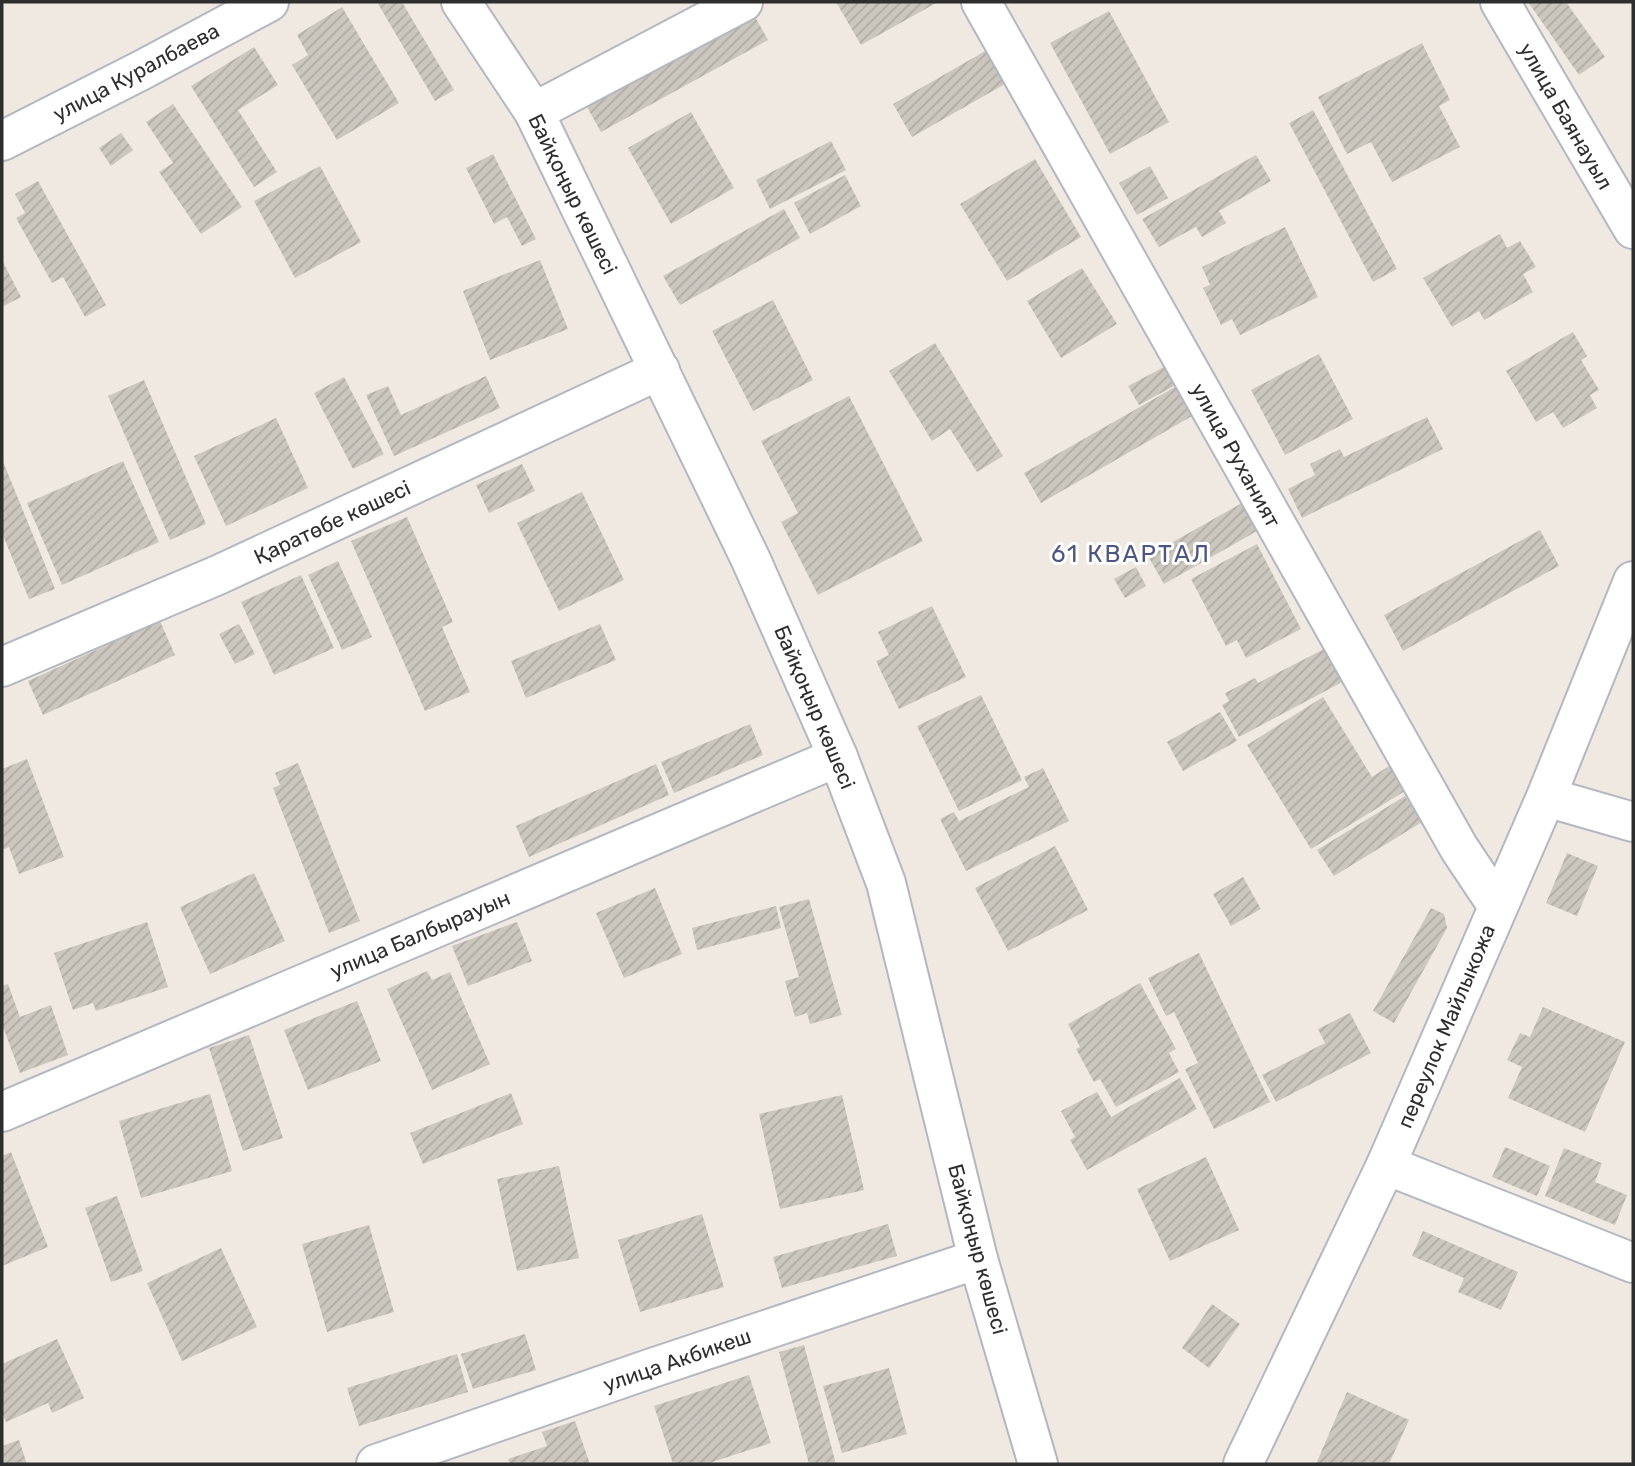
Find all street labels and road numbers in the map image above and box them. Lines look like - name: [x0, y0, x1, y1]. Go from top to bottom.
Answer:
- street label: улица Куралбаева: [49, 18, 223, 126]
- street label: улица Баянауыл: [1514, 38, 1618, 194]
- street label: Байқоңыр көшесі: [523, 110, 623, 278]
- street label: улица Руханият: [1186, 378, 1286, 532]
- street label: Қаратөбе көшесі: [250, 475, 414, 569]
- street label: Байқоңыр көшесі: [769, 621, 861, 793]
- street label: улица Балбырауын: [326, 885, 514, 983]
- street label: переулок Майлыкожа: [1392, 920, 1500, 1132]
- street label: Байқоңыр көшесі: [943, 1161, 1013, 1337]
- street label: улица Акбикеш: [600, 1323, 754, 1397]

